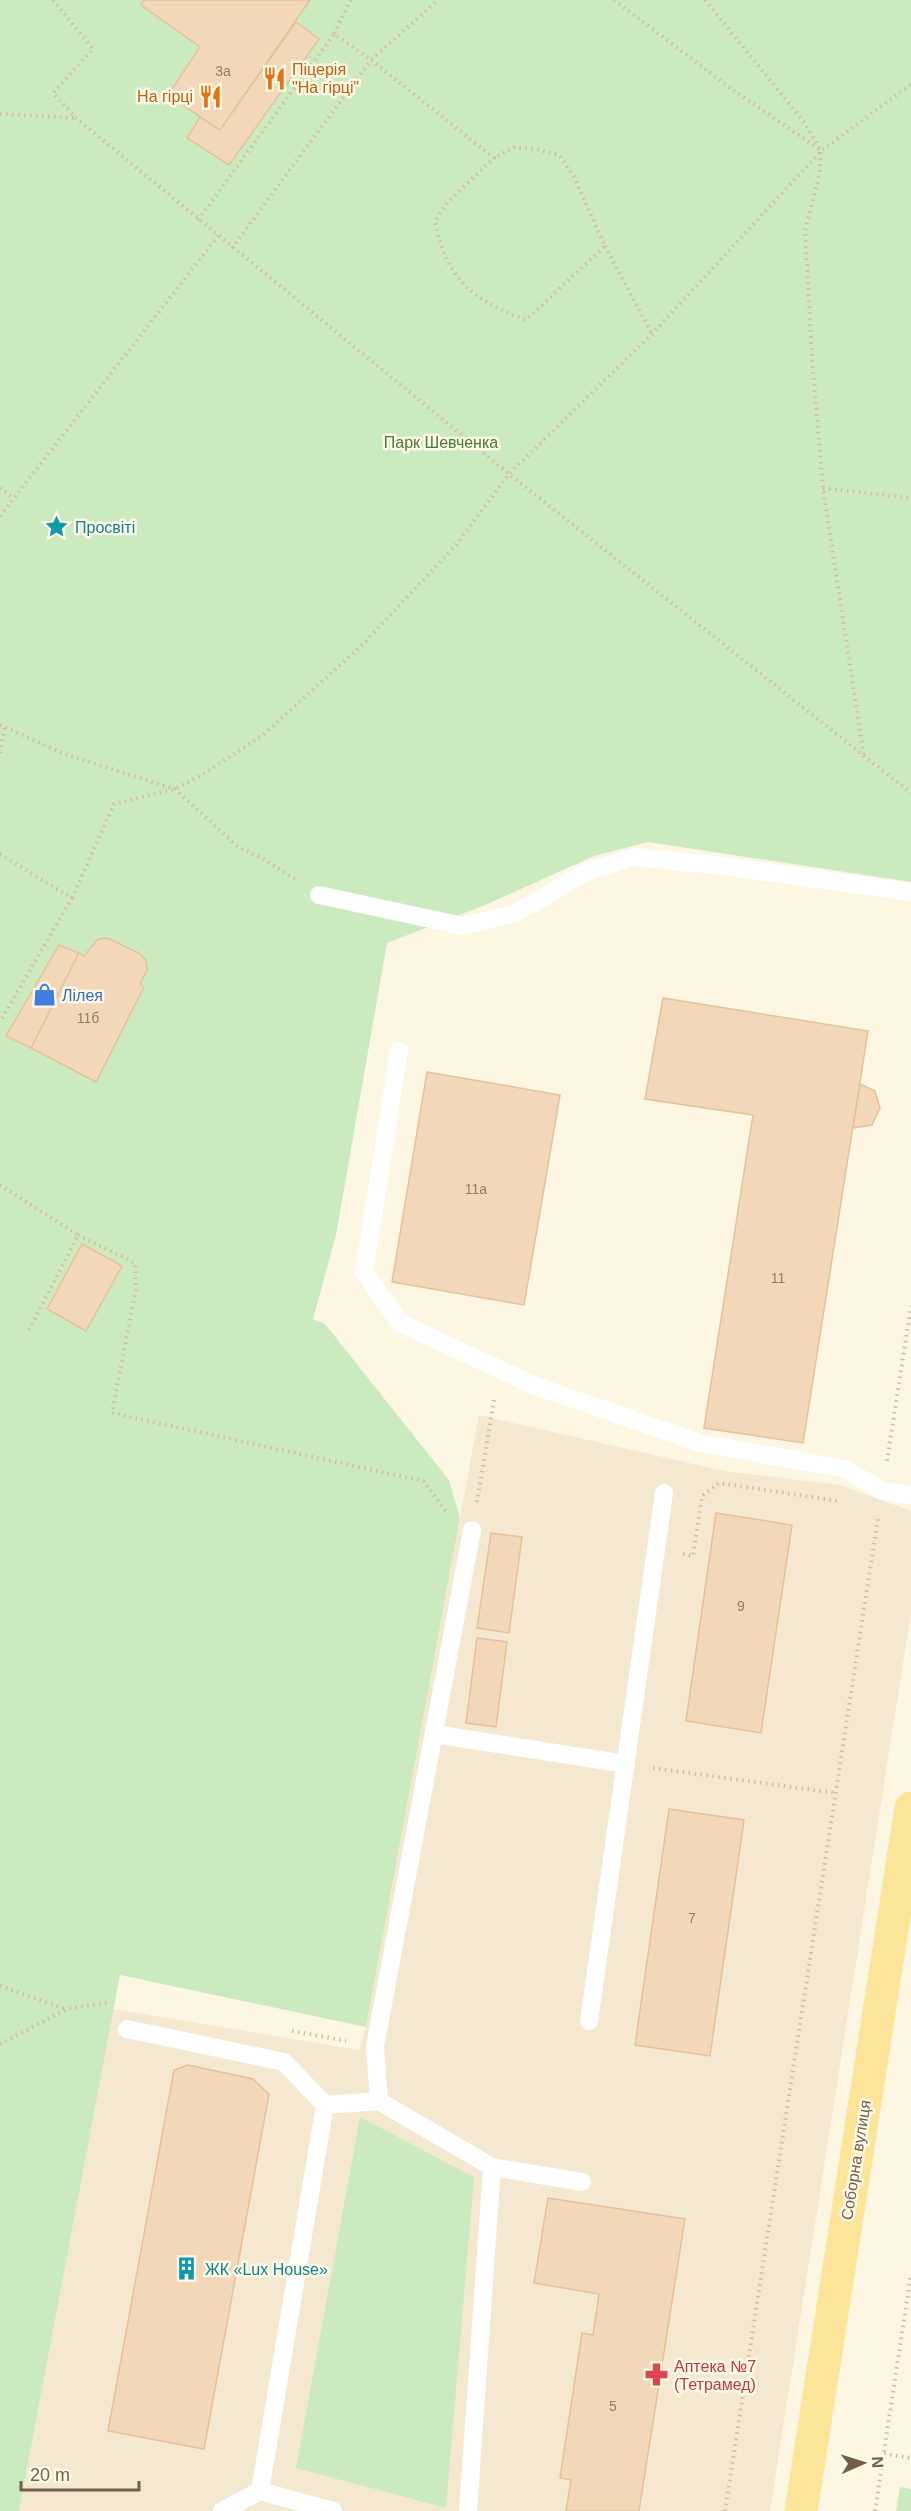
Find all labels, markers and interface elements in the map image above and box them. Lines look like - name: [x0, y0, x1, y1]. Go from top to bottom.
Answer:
- place label: Піцерія "На гірці": [292, 61, 359, 96]
- house number: 3а: [215, 63, 231, 79]
- restaurant icon: Піцерія "На гірці": [261, 65, 287, 91]
- restaurant icon: На гірці: [198, 83, 224, 109]
- place label: На гірці: [137, 88, 193, 105]
- park label: Парк Шевченка: [384, 434, 498, 451]
- place icon: Просвіті: [44, 514, 70, 540]
- place label: Просвіті: [75, 519, 135, 536]
- shop icon: Лілея: [31, 982, 57, 1008]
- place label: Лілея: [62, 987, 103, 1004]
- house number: 11б: [77, 1010, 99, 1026]
- house number: 11а: [465, 1181, 487, 1197]
- house number: 11: [771, 1270, 785, 1286]
- house number: 9: [737, 1598, 745, 1614]
- house number: 7: [688, 1910, 696, 1926]
- street label: Соборна вулиця: [838, 2099, 874, 2221]
- building icon: ЖК «Lux House»: [174, 2256, 200, 2282]
- place label: ЖК «Lux House»: [205, 2261, 328, 2278]
- place label: Аптека №7 (Тетрамед): [674, 2358, 756, 2393]
- pharmacy icon: Аптека №7 (Тетрамед): [643, 2362, 669, 2388]
- house number: 5: [609, 2398, 617, 2414]
- north arrow: [833, 2433, 893, 2493]
- scale bar: [21, 2454, 140, 2492]
- text: N: [869, 2456, 886, 2468]
- text: 20 m: [30, 2465, 70, 2485]

